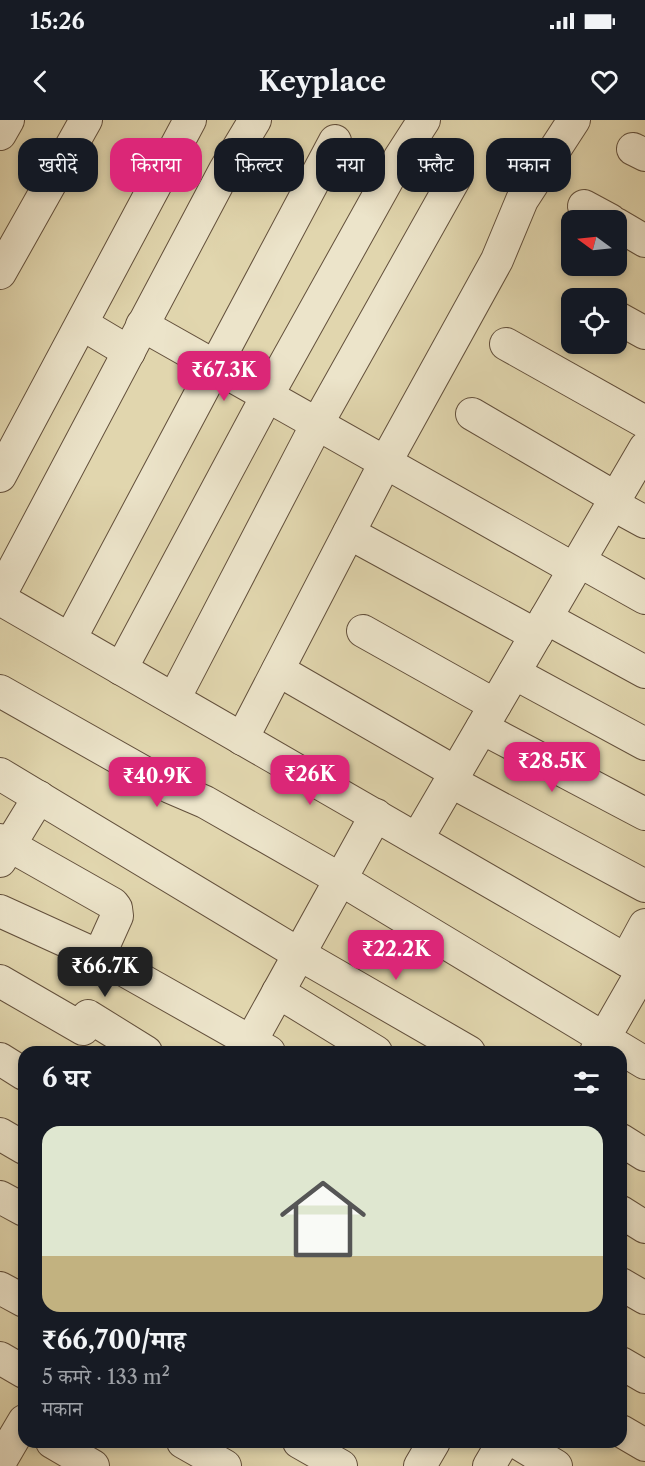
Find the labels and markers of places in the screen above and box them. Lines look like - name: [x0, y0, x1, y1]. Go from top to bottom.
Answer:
- pin: ₹67.3K: [175, 351, 273, 402]
- pin: ₹28.5K: [503, 742, 601, 793]
- pin: ₹26K: [274, 755, 346, 806]
- pin: ₹40.9K: [108, 757, 206, 808]
- pin: ₹22.2K: [347, 930, 445, 981]
- pin: ₹66.7K: [56, 947, 154, 998]

